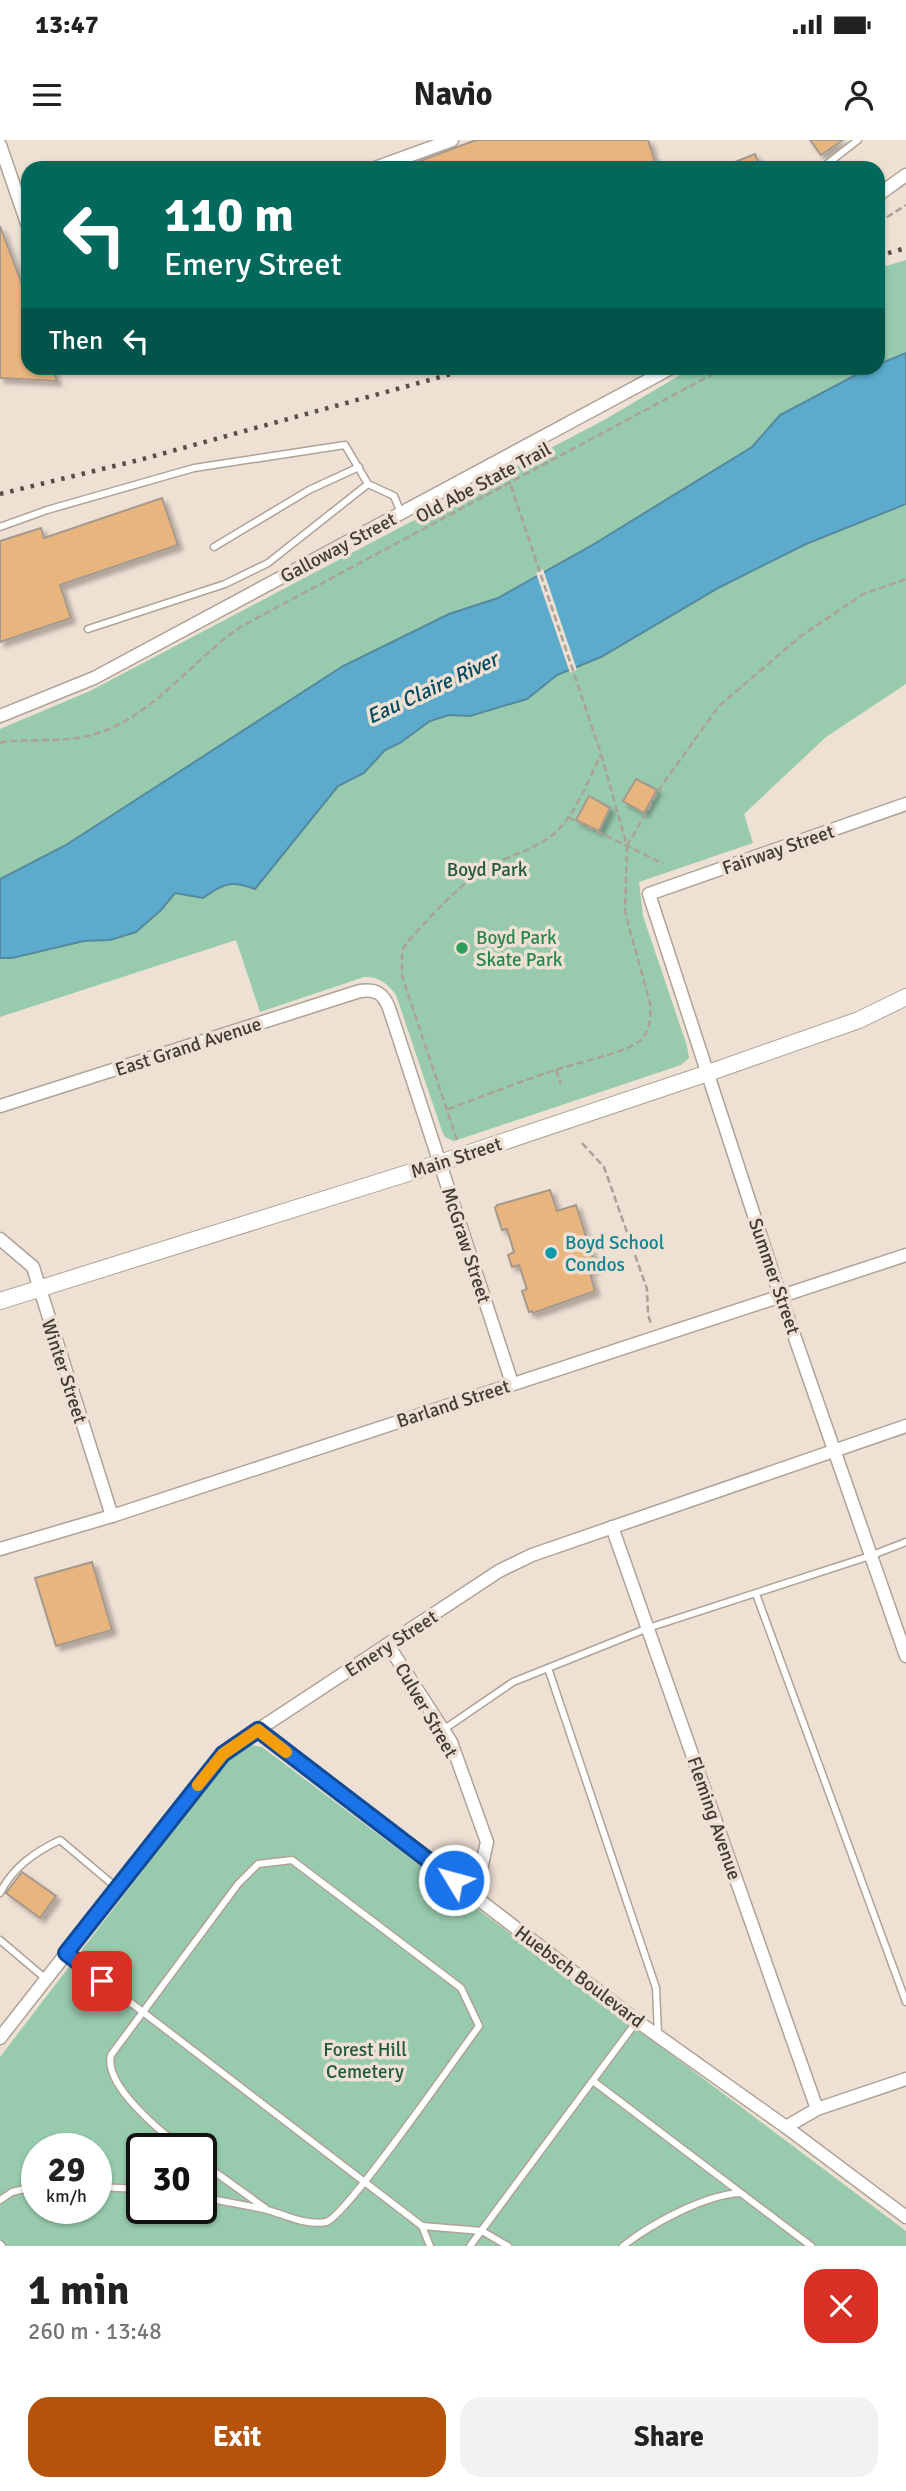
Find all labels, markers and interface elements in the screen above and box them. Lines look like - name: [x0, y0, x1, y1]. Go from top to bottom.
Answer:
- text: 13:47: [35, 9, 99, 41]
- text: Navio: [413, 75, 493, 114]
- icon: menu: [28, 76, 66, 114]
- icon: person: [840, 76, 878, 114]
- text: 110 m: [164, 185, 294, 245]
- icon: left: [49, 189, 140, 280]
- text: Emery Street: [164, 245, 342, 284]
- icon: left: [117, 322, 155, 360]
- text: Then: [49, 325, 103, 357]
- street label: Old Abe State Trail: [412, 437, 555, 529]
- street label: Galloway Street: [276, 507, 401, 588]
- water label: Eau Claire River: [362, 645, 505, 730]
- street label: Fairway Street: [719, 819, 838, 880]
- park label: Boyd Park: [447, 858, 528, 882]
- place label: Boyd Park Skate Park: [476, 926, 563, 972]
- marker: Boyd Park Skate Park: [454, 940, 470, 956]
- street label: East Grand Avenue: [112, 1012, 264, 1082]
- street label: Main Street: [408, 1132, 505, 1184]
- street label: McGraw Street: [436, 1184, 496, 1307]
- street label: Summer Street: [743, 1215, 805, 1338]
- place label: Boyd School Condos: [565, 1231, 664, 1277]
- marker: Boyd School Condos: [543, 1245, 559, 1261]
- street label: Winter Street: [36, 1316, 92, 1427]
- street label: Barland Street: [394, 1374, 513, 1434]
- street label: Emery Street: [341, 1605, 443, 1683]
- street label: Culver Street: [389, 1659, 463, 1763]
- street label: Fleming Avenue: [682, 1753, 746, 1883]
- position arrow: [417, 1843, 491, 1917]
- street label: Huebsch Boulevard: [510, 1920, 649, 2033]
- pin: [72, 1951, 132, 2011]
- icon: arrive: [83, 1962, 121, 2000]
- park label: Forest Hill Cemetery: [323, 2038, 407, 2084]
- speed limit sign: 30: [126, 2133, 217, 2224]
- text: 29: [48, 2148, 85, 2191]
- text: km/h: [46, 2185, 87, 2207]
- text: 1 min: [28, 2265, 129, 2316]
- button: close: [804, 2269, 878, 2343]
- text: 260 m · 13:48: [28, 2317, 162, 2346]
- button: Exit: [28, 2397, 446, 2477]
- button: Share: [460, 2397, 878, 2477]

